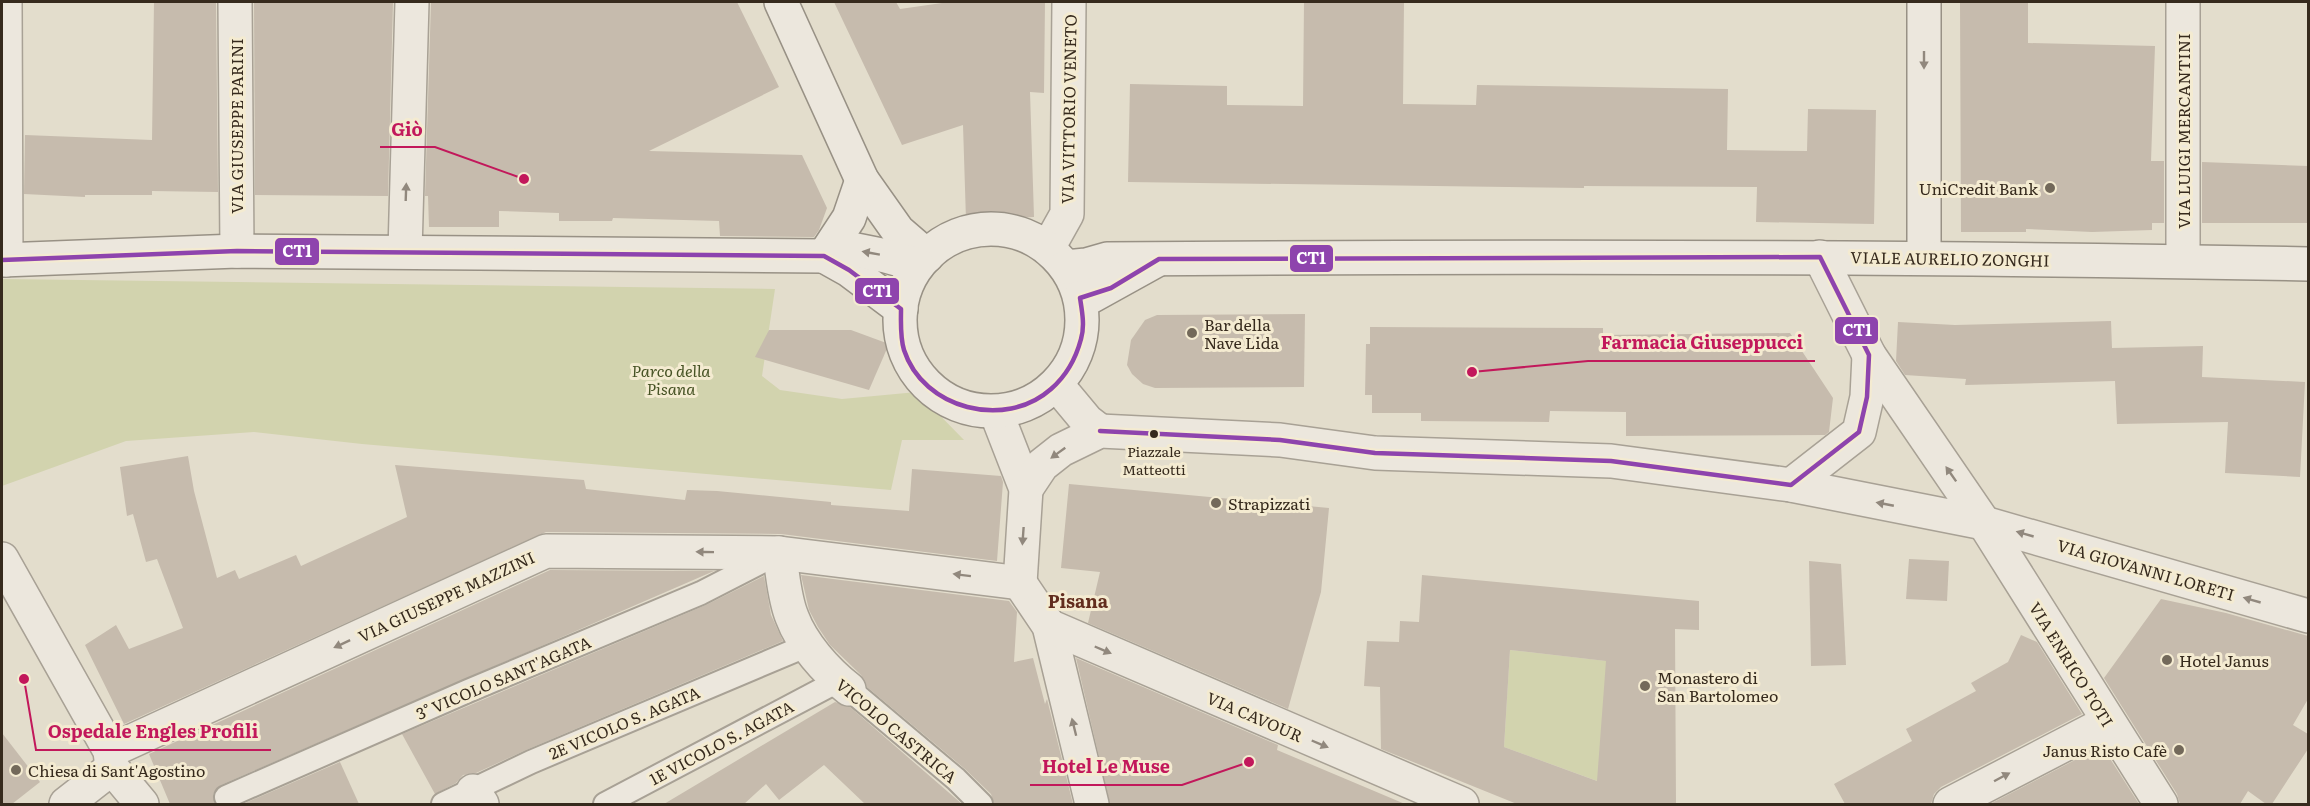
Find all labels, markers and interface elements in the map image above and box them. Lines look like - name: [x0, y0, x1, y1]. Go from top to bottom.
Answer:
- street label: VIA VITTORIO VENETO: [1054, 14, 1082, 204]
- street label: VIA LUIGI MERCANTINI: [2171, 33, 2195, 229]
- street label: VIA GIUSEPPE PARINI: [224, 38, 248, 214]
- one-way arrow: [1919, 50, 1929, 69]
- callout: Giò: [380, 111, 435, 147]
- text: Giò: [391, 115, 423, 142]
- place label: UniCredit Bank: [1919, 176, 2038, 200]
- marker: UniCredit Bank: [2043, 181, 2057, 195]
- one-way arrow: [402, 183, 411, 202]
- line badge: CT1: [274, 237, 320, 266]
- text: CT1: [282, 238, 312, 262]
- line badge: CT1: [1289, 244, 1334, 273]
- street label: VIALE AURELIO ZONGHI: [1850, 244, 2050, 272]
- text: CT1: [1296, 245, 1326, 269]
- one-way arrow: [862, 248, 881, 257]
- line badge: CT1: [854, 277, 900, 305]
- text: CT1: [862, 278, 892, 302]
- place label: Bar della Nave Lida: [1204, 312, 1279, 354]
- line badge: CT1: [1834, 316, 1879, 345]
- text: CT1: [1842, 317, 1872, 341]
- callout: Farmacia Giuseppucci: [1588, 325, 1815, 361]
- marker: Bar della Nave Lida: [1185, 326, 1199, 340]
- text: Farmacia Giuseppucci: [1601, 328, 1804, 355]
- park label: Parco della Pisana: [632, 358, 711, 400]
- marker: Piazzale Matteotti: [1148, 428, 1160, 440]
- place label: Piazzale Matteotti: [1122, 441, 1186, 479]
- one-way arrow: [1050, 447, 1066, 459]
- one-way arrow: [1945, 467, 1957, 483]
- place label: Strapizzati: [1228, 491, 1310, 515]
- marker: Strapizzati: [1209, 496, 1223, 510]
- one-way arrow: [1876, 499, 1895, 508]
- one-way arrow: [1018, 526, 1028, 545]
- one-way arrow: [2015, 529, 2033, 538]
- street label: VIA GIOVANNI LORETI: [2055, 532, 2237, 606]
- street label: VIA GIUSEPPE MAZZINI: [354, 544, 538, 648]
- one-way arrow: [696, 547, 715, 557]
- one-way arrow: [952, 571, 971, 580]
- district label: Pisana: [1048, 587, 1109, 614]
- one-way arrow: [2243, 595, 2261, 604]
- street label: VIA ENRICO TOTI: [2024, 597, 2120, 731]
- street label: 3° VICOLO SANT'AGATA: [412, 629, 594, 725]
- one-way arrow: [333, 640, 350, 649]
- one-way arrow: [1094, 645, 1112, 655]
- place label: Hotel Janus: [2179, 648, 2269, 672]
- marker: Hotel Janus: [2160, 653, 2174, 667]
- place label: Monastero di San Bartolomeo: [1657, 665, 1778, 707]
- street label: VICOLO CASTRICA: [831, 672, 963, 788]
- street label: 2E VICOLO S. AGATA: [545, 679, 703, 765]
- marker: Monastero di San Bartolomeo: [1638, 679, 1652, 693]
- street label: VIA CAVOUR: [1203, 685, 1307, 747]
- street label: 1E VICOLO S. AGATA: [645, 694, 798, 790]
- callout: Ospedale Engles Profili: [36, 714, 271, 750]
- text: Ospedale Engles Profili: [48, 717, 259, 744]
- one-way arrow: [1068, 718, 1078, 736]
- place label: Janus Risto Cafè: [2043, 738, 2167, 762]
- one-way arrow: [1311, 740, 1329, 749]
- marker: Janus Risto Cafè: [2172, 743, 2186, 757]
- callout: Hotel Le Muse: [1030, 749, 1182, 785]
- text: Hotel Le Muse: [1042, 752, 1170, 779]
- place label: Chiesa di Sant'Agostino: [28, 758, 205, 782]
- marker: Chiesa di Sant'Agostino: [9, 763, 23, 777]
- one-way arrow: [1994, 772, 2011, 782]

